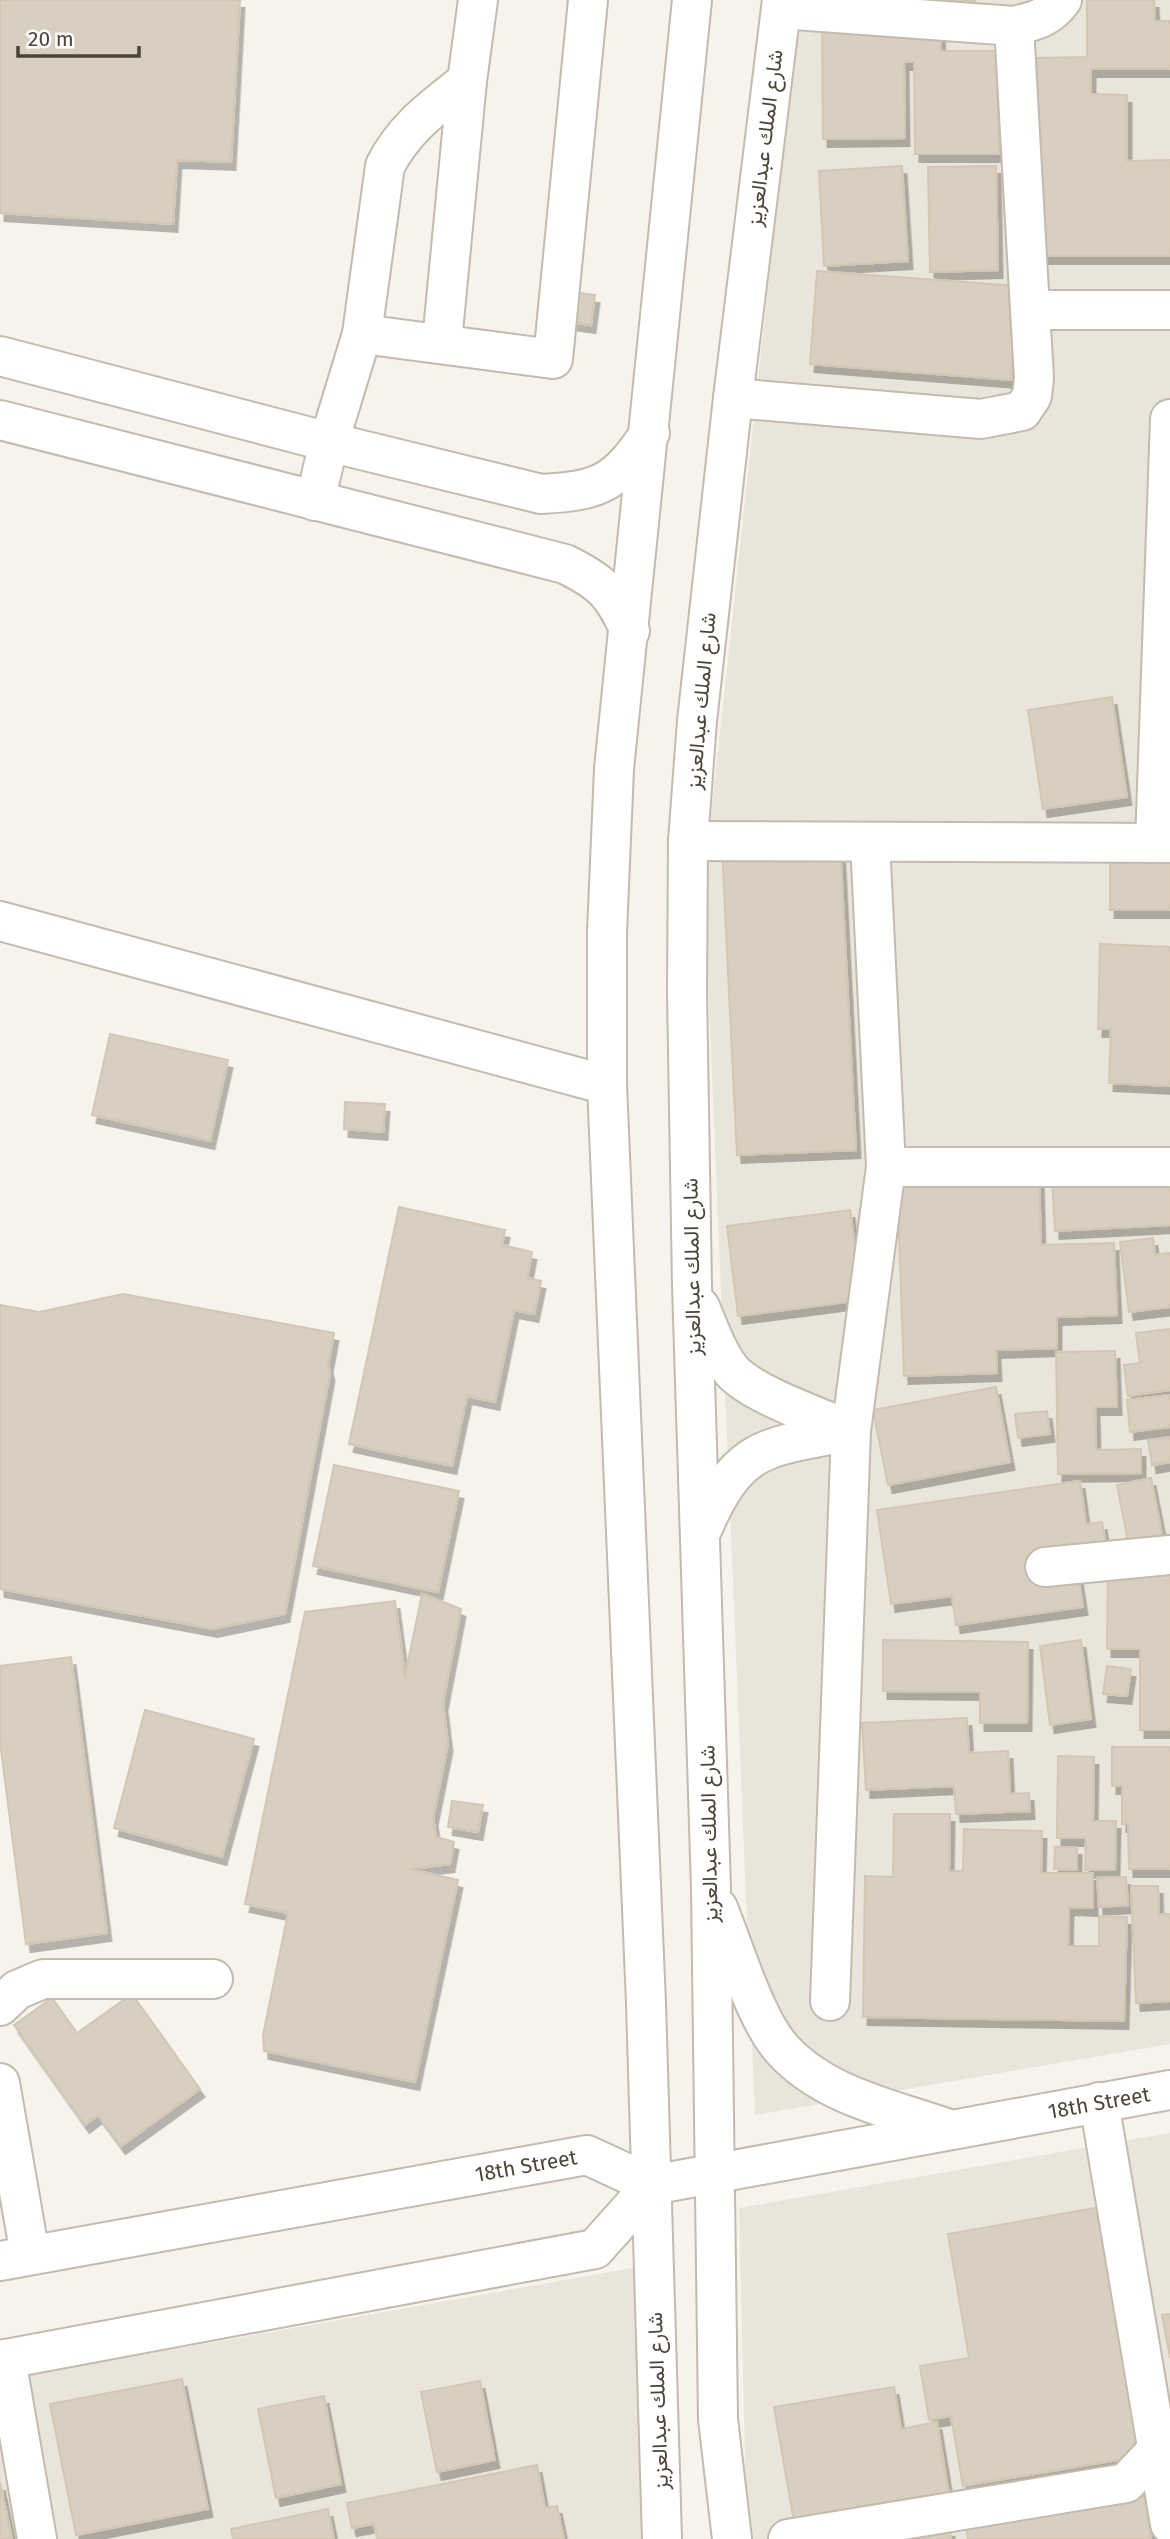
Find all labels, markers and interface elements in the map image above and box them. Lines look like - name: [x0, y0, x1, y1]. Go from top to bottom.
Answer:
- scale bar: [18, 14, 138, 58]
- text: 20 m: [28, 26, 74, 52]
- street label: شارع الملك عبدالعزيز: [741, 48, 790, 229]
- street label: شارع الملك عبدالعزيز: [680, 611, 723, 792]
- street label: شارع الملك عبدالعزيز: [677, 1178, 708, 1357]
- street label: شارع الملك عبدالعزيز: [694, 1745, 725, 1924]
- street label: 18th Street: [1046, 2081, 1152, 2125]
- street label: 18th Street: [473, 2144, 579, 2188]
- street label: شارع الملك عبدالعزيز: [642, 2312, 675, 2491]

